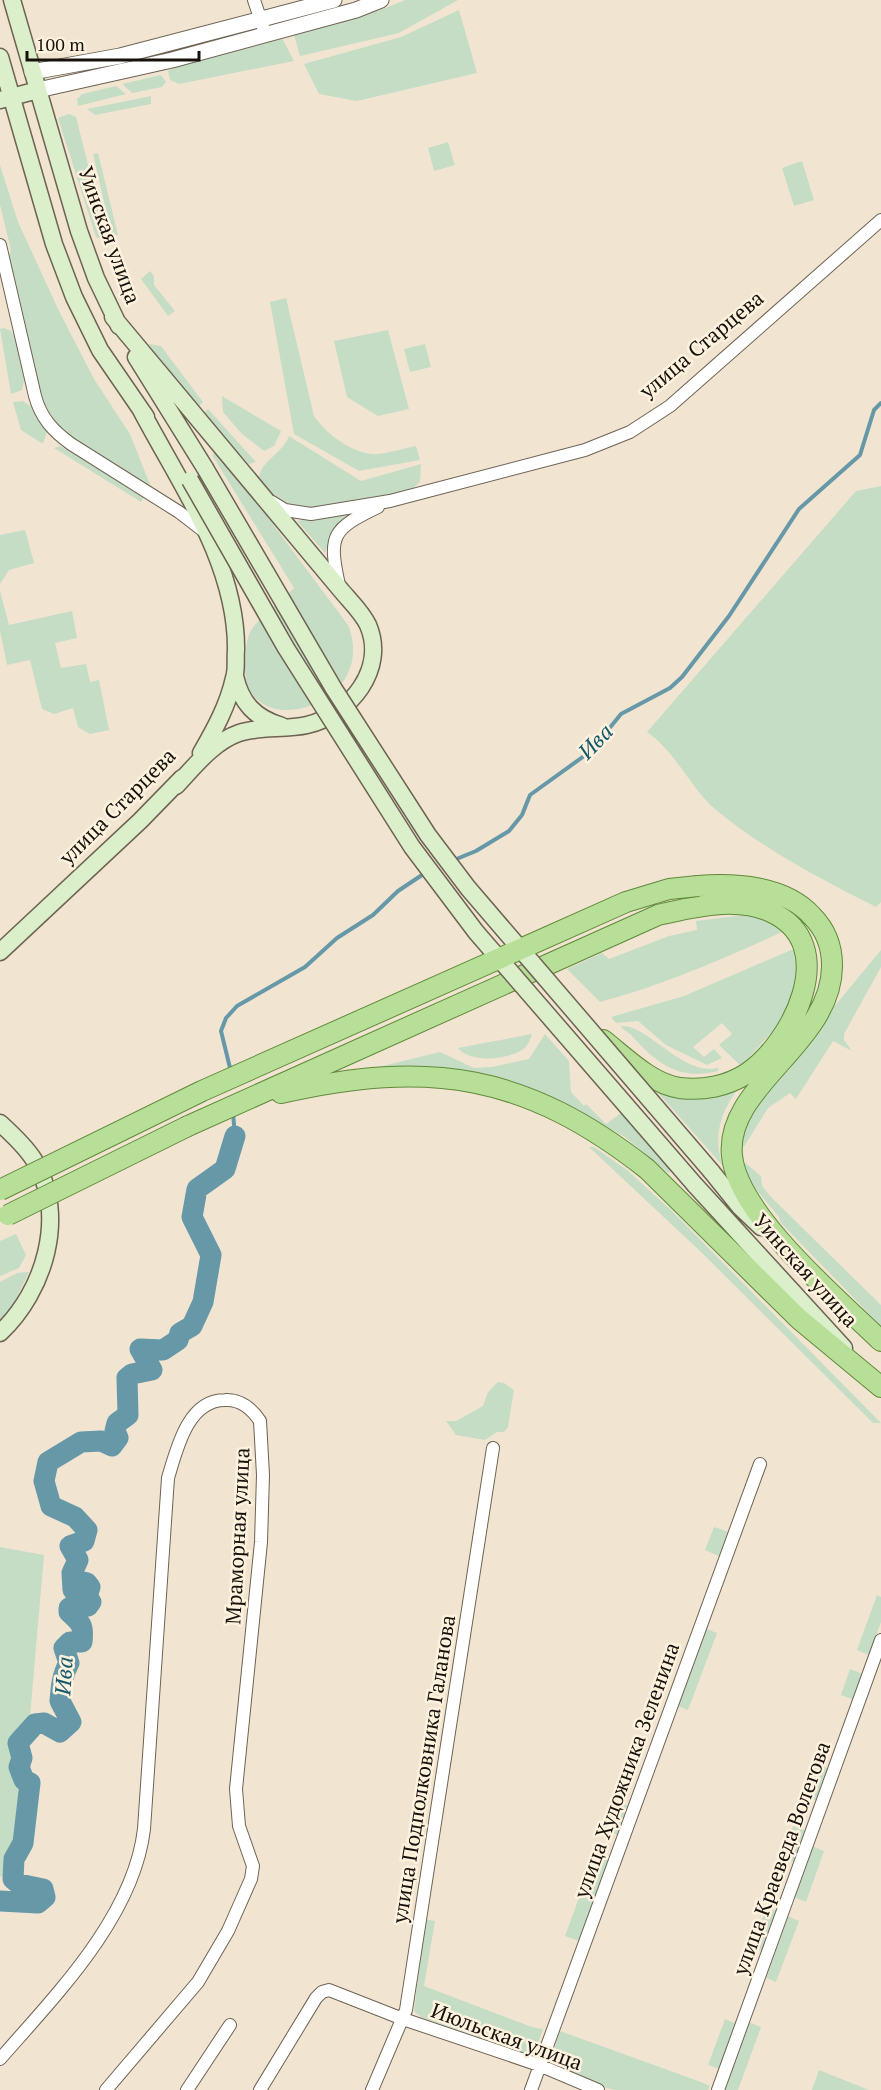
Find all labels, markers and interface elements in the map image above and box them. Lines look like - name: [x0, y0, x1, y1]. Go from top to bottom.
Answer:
- scale bar: [27, 24, 200, 62]
- text: 100 m: [36, 32, 85, 56]
- street label: Уинская улица: [72, 163, 148, 308]
- street label: улица Старцева: [632, 284, 769, 405]
- water label: Ива: [570, 717, 619, 766]
- street label: улица Старцева: [52, 741, 182, 871]
- street label: Уинская улица: [747, 1207, 865, 1333]
- street label: Мраморная улица: [218, 1446, 256, 1625]
- street label: улица Подполковника Галанова: [385, 1612, 461, 1926]
- street label: улица Художника Зеленина: [566, 1638, 685, 1903]
- water label: Ива: [47, 1656, 79, 1697]
- street label: улица Краеведа Волегова: [725, 1737, 837, 1980]
- street label: Июльская улица: [427, 1996, 587, 2077]

